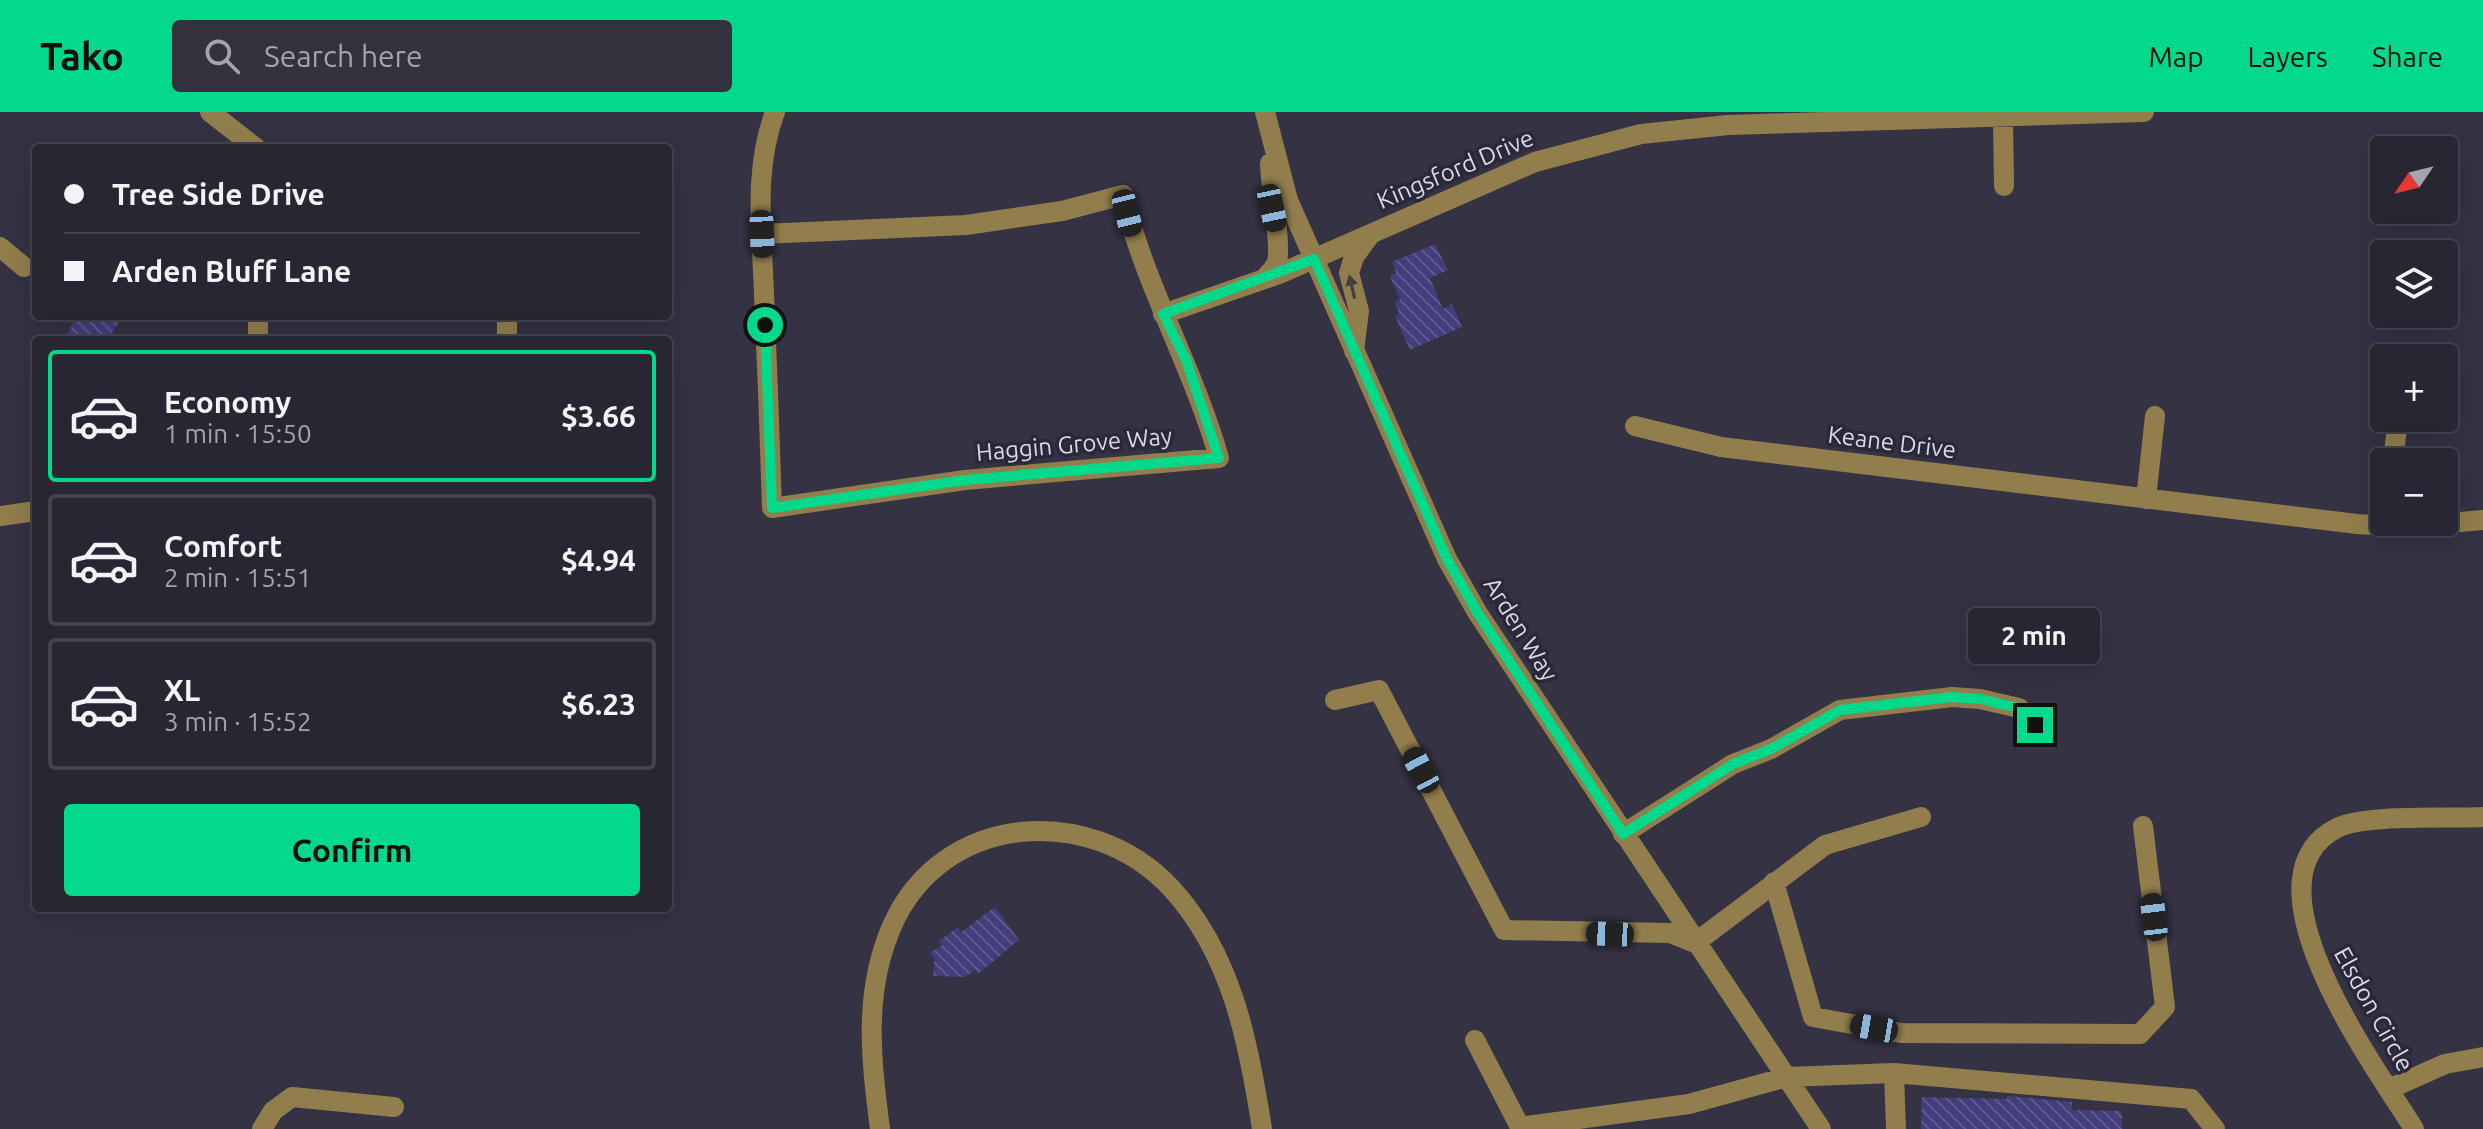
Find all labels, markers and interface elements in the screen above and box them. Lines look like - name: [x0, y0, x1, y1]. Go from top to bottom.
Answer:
- search box: [172, 20, 732, 92]
- icon: search: [200, 34, 244, 78]
- text: Tako: [40, 35, 124, 77]
- text: Search here: [264, 39, 423, 73]
- text: Map: [2148, 41, 2204, 72]
- text: Layers: [2248, 41, 2328, 72]
- text: Share: [2372, 41, 2443, 72]
- street label: Kingsford Drive: [1373, 124, 1537, 214]
- north arrow: [2370, 136, 2458, 224]
- map controls: [2370, 136, 2458, 536]
- text: Tree Side Drive: [112, 177, 325, 211]
- car: [1255, 182, 1289, 234]
- car: [1110, 187, 1144, 239]
- car: [749, 210, 775, 258]
- button: layers: [2370, 240, 2458, 328]
- text: Arden Bluff Lane: [112, 254, 351, 288]
- one-way arrow: [1345, 275, 1358, 300]
- route start: [747, 307, 783, 343]
- button: +: [2370, 344, 2458, 432]
- icon: car: [68, 380, 140, 452]
- text: Economy: [164, 385, 291, 419]
- text: $3.66: [561, 399, 636, 433]
- text: 1 min · 15:50: [164, 419, 312, 448]
- street label: Keane Drive: [1826, 421, 1958, 463]
- street label: Haggin Grove Way: [975, 422, 1174, 466]
- button: −: [2370, 448, 2458, 536]
- icon: car: [68, 524, 140, 596]
- text: Comfort: [164, 529, 282, 563]
- text: $4.94: [561, 543, 636, 577]
- text: 2 min · 15:51: [164, 563, 312, 592]
- street label: Arden Way: [1479, 572, 1564, 686]
- callout: 2 min: [1969, 609, 2101, 665]
- text: 2 min: [2001, 621, 2067, 650]
- icon: car: [68, 668, 140, 740]
- text: XL: [164, 673, 200, 707]
- text: $6.23: [561, 687, 636, 721]
- text: 3 min · 15:52: [164, 707, 312, 736]
- route end: [2017, 707, 2053, 743]
- car: [1399, 743, 1443, 797]
- button: Confirm: [64, 804, 640, 896]
- car: [2139, 892, 2169, 942]
- car: [1586, 921, 1634, 947]
- street label: Elsdon Circle: [2329, 942, 2419, 1076]
- car: [1848, 1012, 1900, 1044]

